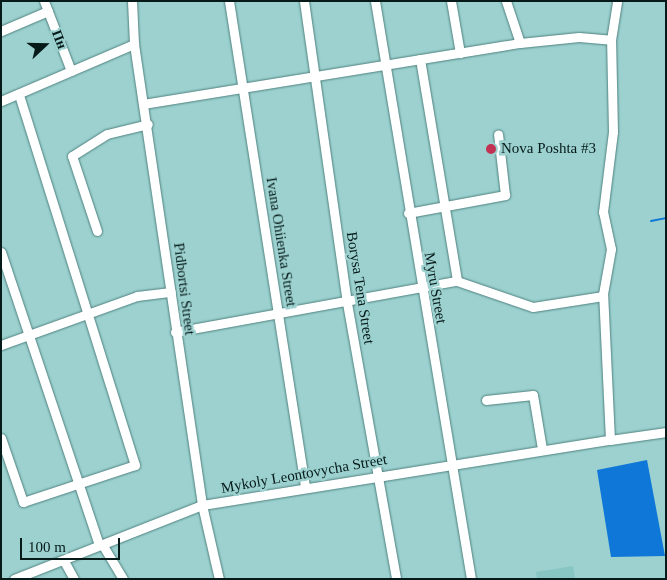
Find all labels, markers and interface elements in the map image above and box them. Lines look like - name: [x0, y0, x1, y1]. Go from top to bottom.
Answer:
- north arrow: [20, 20, 70, 70]
- text: Пн: [49, 28, 70, 51]
- place label: Nova Poshta #3: [501, 140, 596, 158]
- marker: Nova Poshta #3: [485, 143, 497, 155]
- street label: Ivana Ohiienka Street: [262, 176, 300, 308]
- street label: Borysa Tena Street: [342, 230, 378, 346]
- street label: Pidbortsi Street: [169, 242, 199, 336]
- street label: Myru Street: [420, 251, 450, 325]
- street label: Mykoly Leontovycha Street: [220, 451, 388, 497]
- scale bar: [22, 528, 122, 560]
- text: 100 m: [28, 539, 66, 555]

